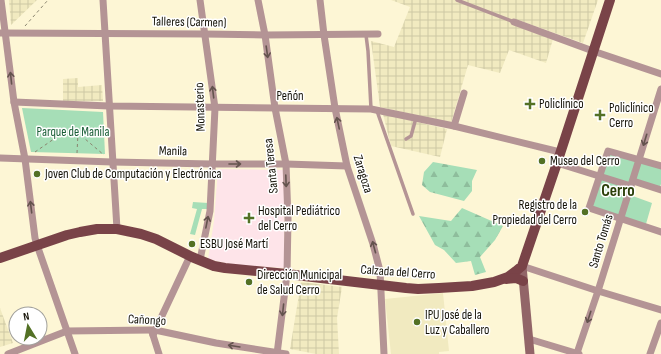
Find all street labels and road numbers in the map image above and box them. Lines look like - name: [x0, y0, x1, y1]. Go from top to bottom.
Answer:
- street label: Talleres (Carmen): [152, 13, 227, 31]
- street label: Monasterio: [191, 82, 209, 132]
- street label: Peñón: [276, 88, 304, 104]
- street label: Santa Teresa: [260, 138, 282, 194]
- street label: Manila: [159, 143, 187, 159]
- street label: Zaragoza: [350, 153, 376, 195]
- street label: Santo Tomás: [585, 212, 617, 270]
- street label: Calzada del Cerro: [360, 261, 436, 283]
- street label: Cañongo: [128, 311, 166, 329]

